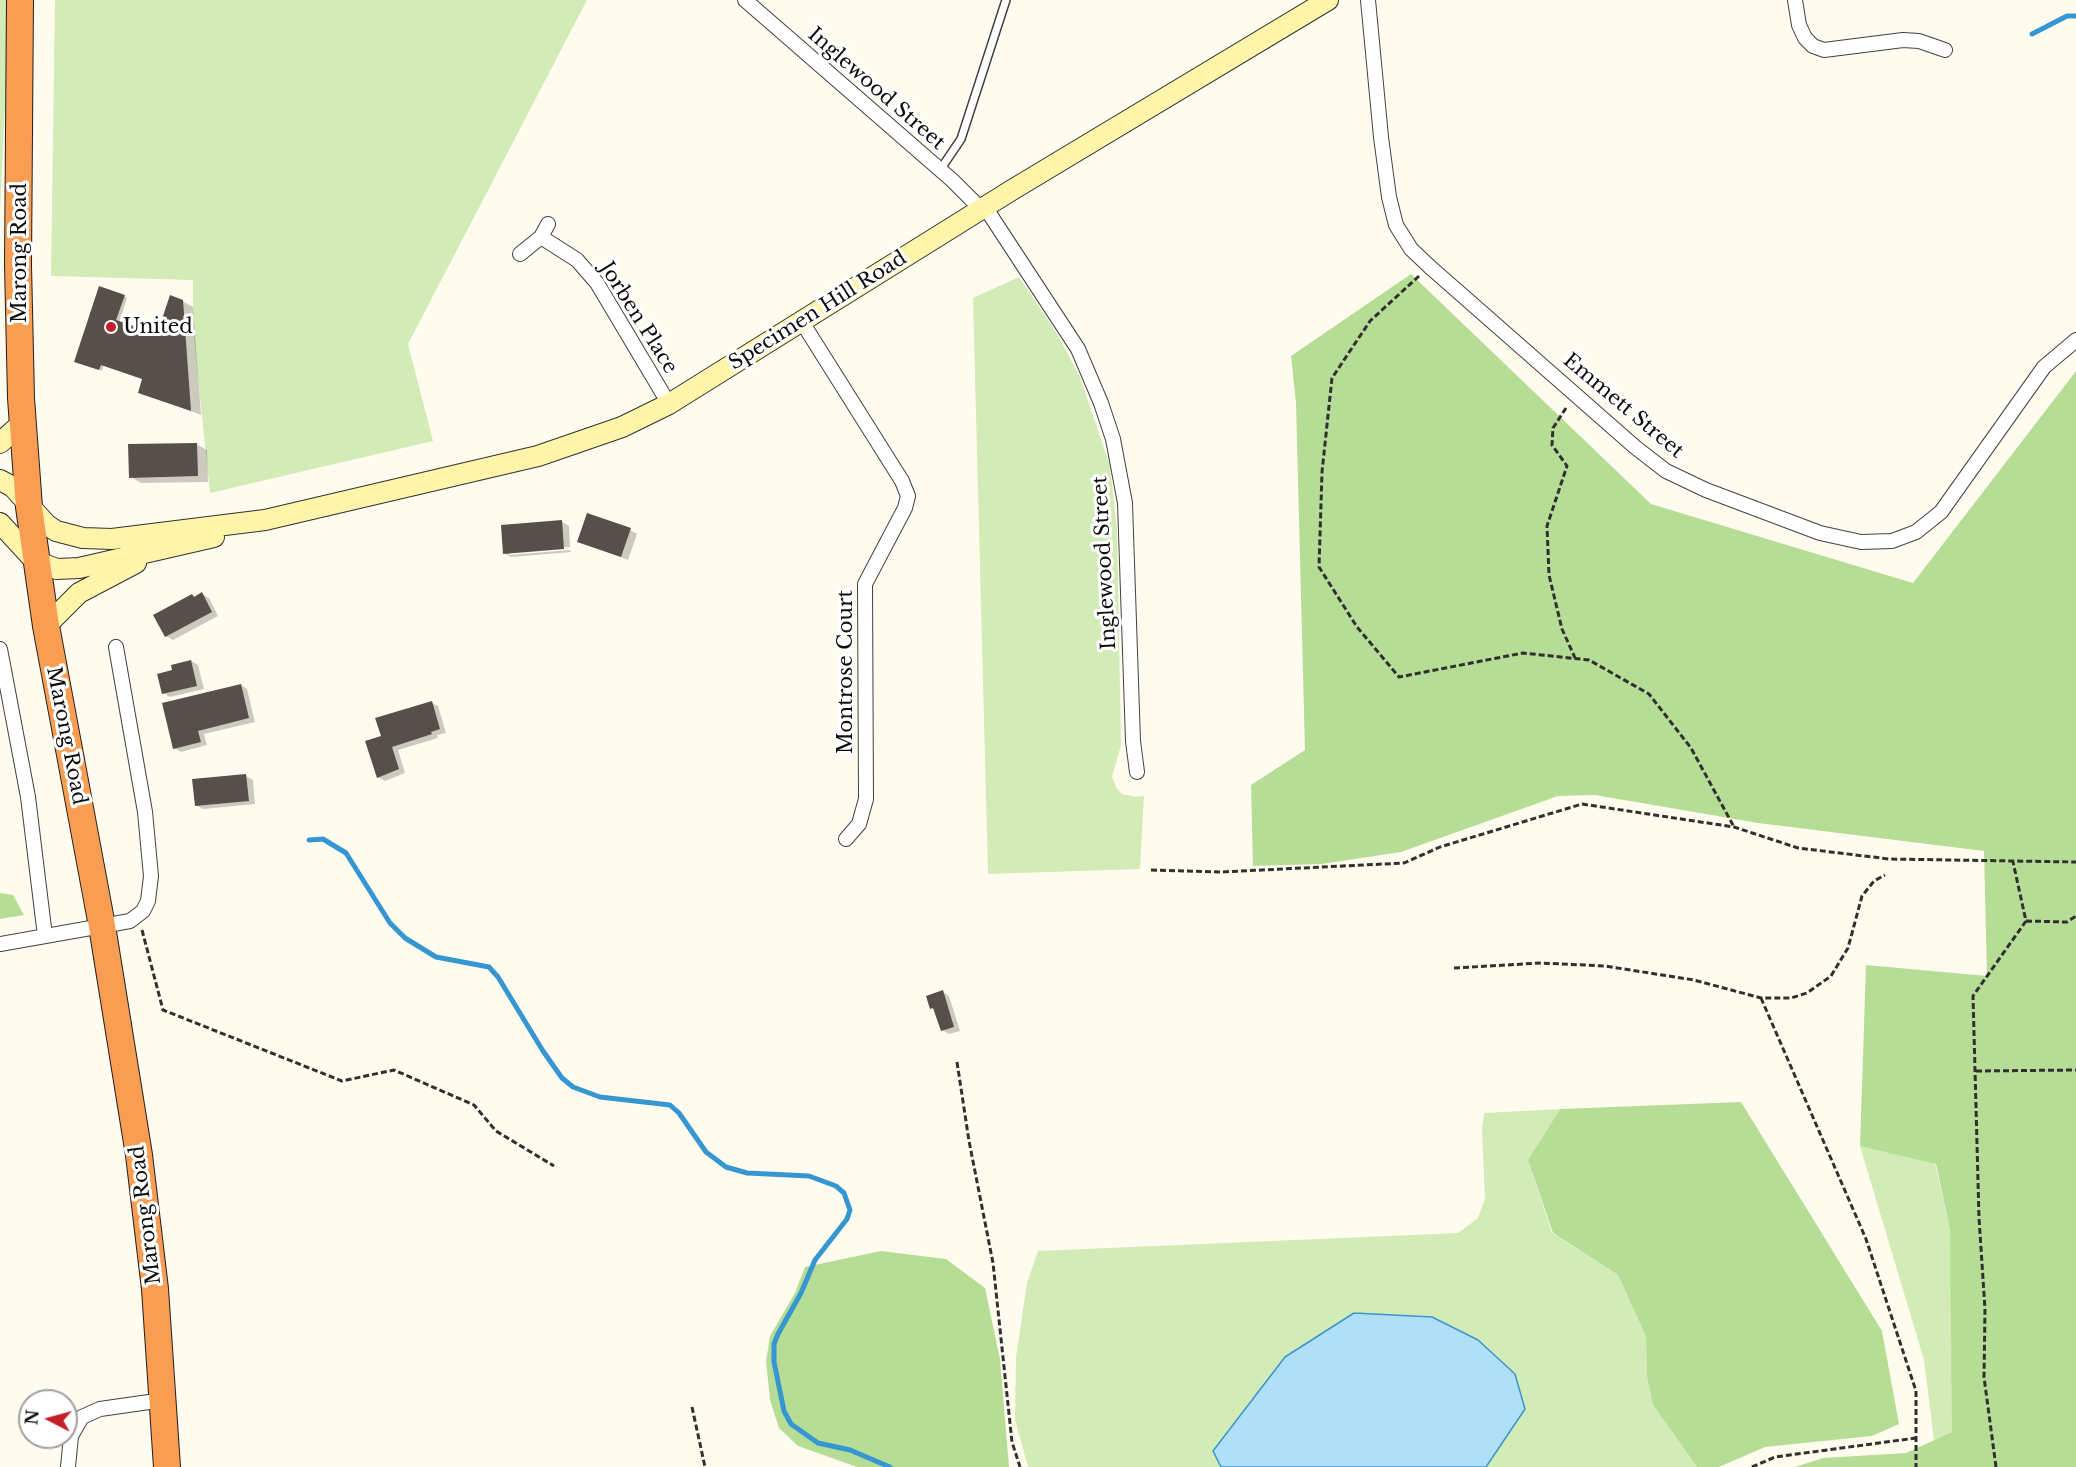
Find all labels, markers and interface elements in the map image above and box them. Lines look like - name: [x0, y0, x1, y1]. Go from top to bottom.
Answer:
- street label: Inglewood Street: [802, 23, 950, 155]
- street label: Marong Road: [8, 183, 32, 323]
- street label: Specimen Hill Road: [725, 246, 911, 376]
- street label: Jorben Place: [594, 258, 682, 378]
- place label: United: [123, 315, 193, 339]
- marker: United: [104, 320, 118, 334]
- street label: Emmett Street: [1558, 349, 1688, 463]
- street label: Inglewood Street: [1088, 475, 1122, 651]
- street label: Montrose Court: [834, 590, 858, 754]
- street label: Marong Road: [41, 665, 91, 807]
- street label: Marong Road: [126, 1144, 166, 1286]
- north arrow: [18, 1389, 78, 1449]
- text: N: [21, 1409, 43, 1426]

